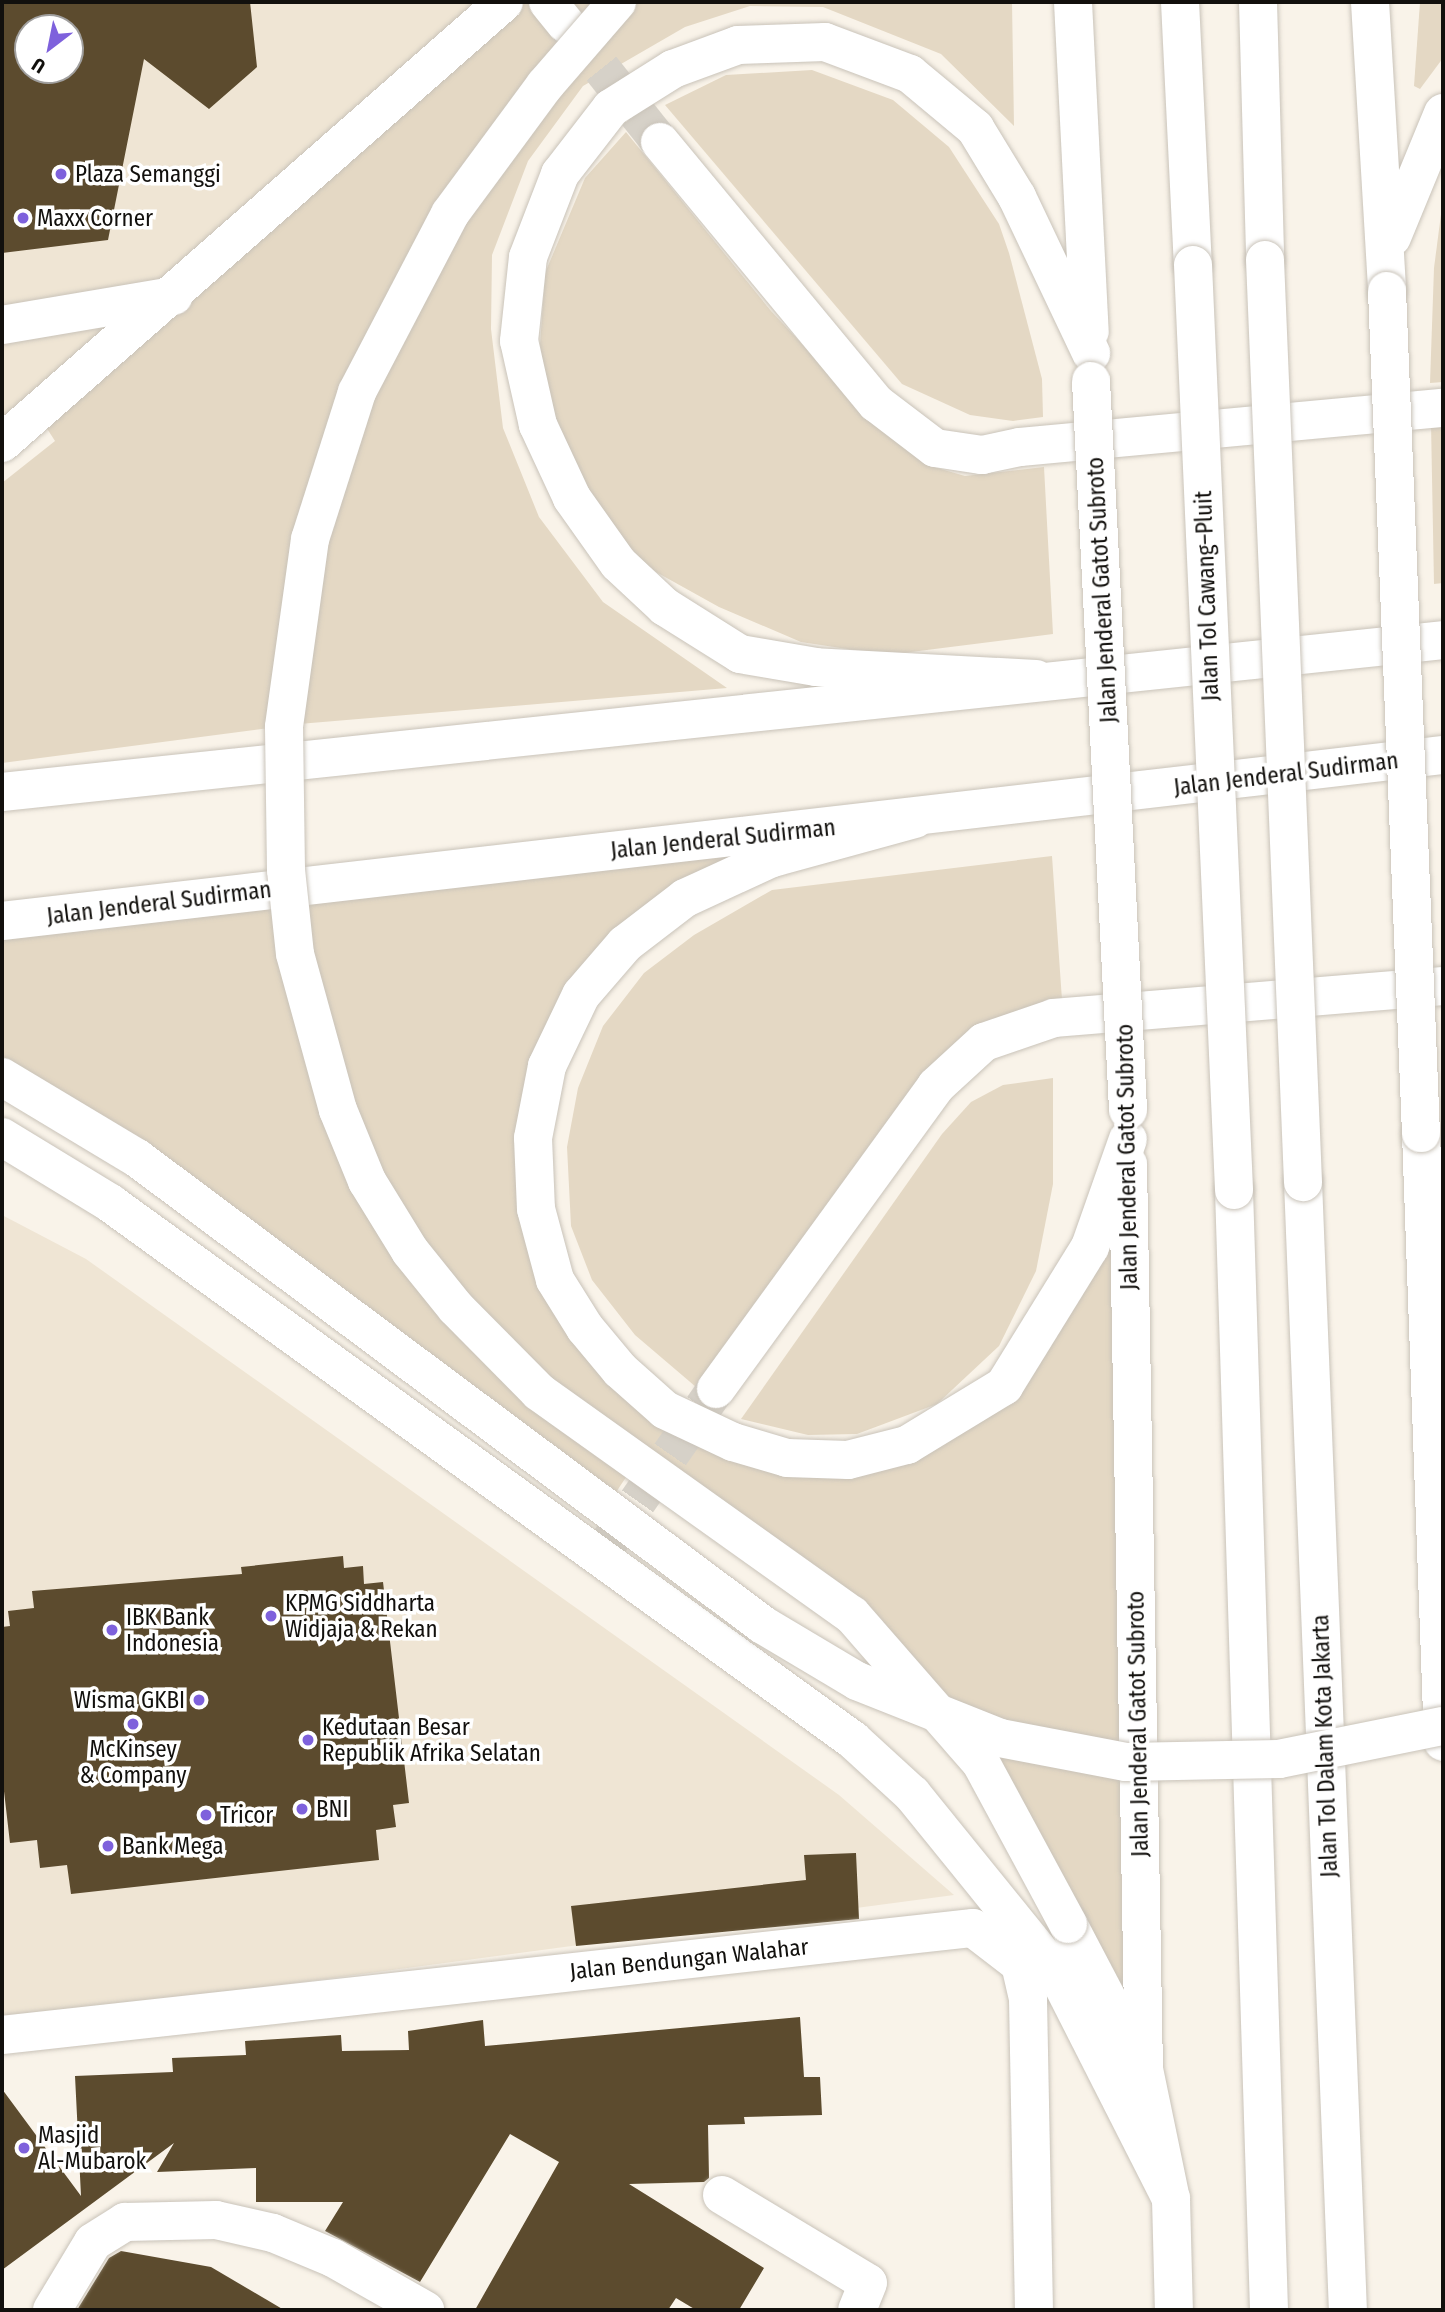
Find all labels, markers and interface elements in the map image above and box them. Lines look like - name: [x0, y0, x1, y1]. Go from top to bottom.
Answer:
- north arrow: [14, 14, 84, 84]
- text: U: [28, 53, 49, 78]
- place label: Plaza Semanggi: [75, 160, 221, 188]
- marker: Plaza Semanggi: [53, 166, 69, 182]
- place label: Maxx Corner: [37, 204, 153, 232]
- marker: Maxx Corner: [15, 210, 31, 226]
- street label: Jalan Jenderal Gatot Subroto: [1081, 456, 1123, 724]
- street label: Jalan Tol Cawang–Pluit: [1190, 490, 1224, 702]
- street label: Jalan Jenderal Sudirman: [1172, 747, 1400, 801]
- street label: Jalan Jenderal Sudirman: [609, 813, 837, 865]
- street label: Jalan Jenderal Sudirman: [45, 876, 273, 930]
- street label: Jalan Jenderal Gatot Subroto: [1111, 1024, 1143, 1290]
- place label: KPMG Siddharta Widjaja & Rekan: [285, 1589, 438, 1643]
- street label: Jalan Jenderal Gatot Subroto: [1122, 1591, 1154, 1857]
- place label: IBK Bank Indonesia: [126, 1603, 219, 1657]
- marker: KPMG Siddharta Widjaja & Rekan: [263, 1608, 279, 1624]
- street label: Jalan Tol Dalam Kota Jakarta: [1307, 1614, 1343, 1878]
- marker: IBK Bank Indonesia: [104, 1622, 120, 1638]
- place label: Wisma GKBI: [74, 1686, 185, 1714]
- marker: Wisma GKBI: [191, 1692, 207, 1708]
- place label: Kedutaan Besar Republik Afrika Selatan: [322, 1713, 541, 1767]
- marker: McKinsey & Company: [125, 1716, 141, 1732]
- marker: Kedutaan Besar Republik Afrika Selatan: [300, 1732, 316, 1748]
- place label: McKinsey & Company: [79, 1735, 187, 1789]
- place label: BNI: [316, 1795, 349, 1823]
- place label: Tricor: [220, 1801, 273, 1829]
- marker: BNI: [294, 1801, 310, 1817]
- marker: Tricor: [198, 1807, 214, 1823]
- place label: Bank Mega: [122, 1832, 223, 1860]
- marker: Bank Mega: [100, 1838, 116, 1854]
- street label: Jalan Bendungan Walahar: [568, 1933, 810, 1985]
- place label: Masjid Al-Mubarok: [38, 2121, 146, 2175]
- marker: Masjid Al-Mubarok: [16, 2140, 32, 2156]

